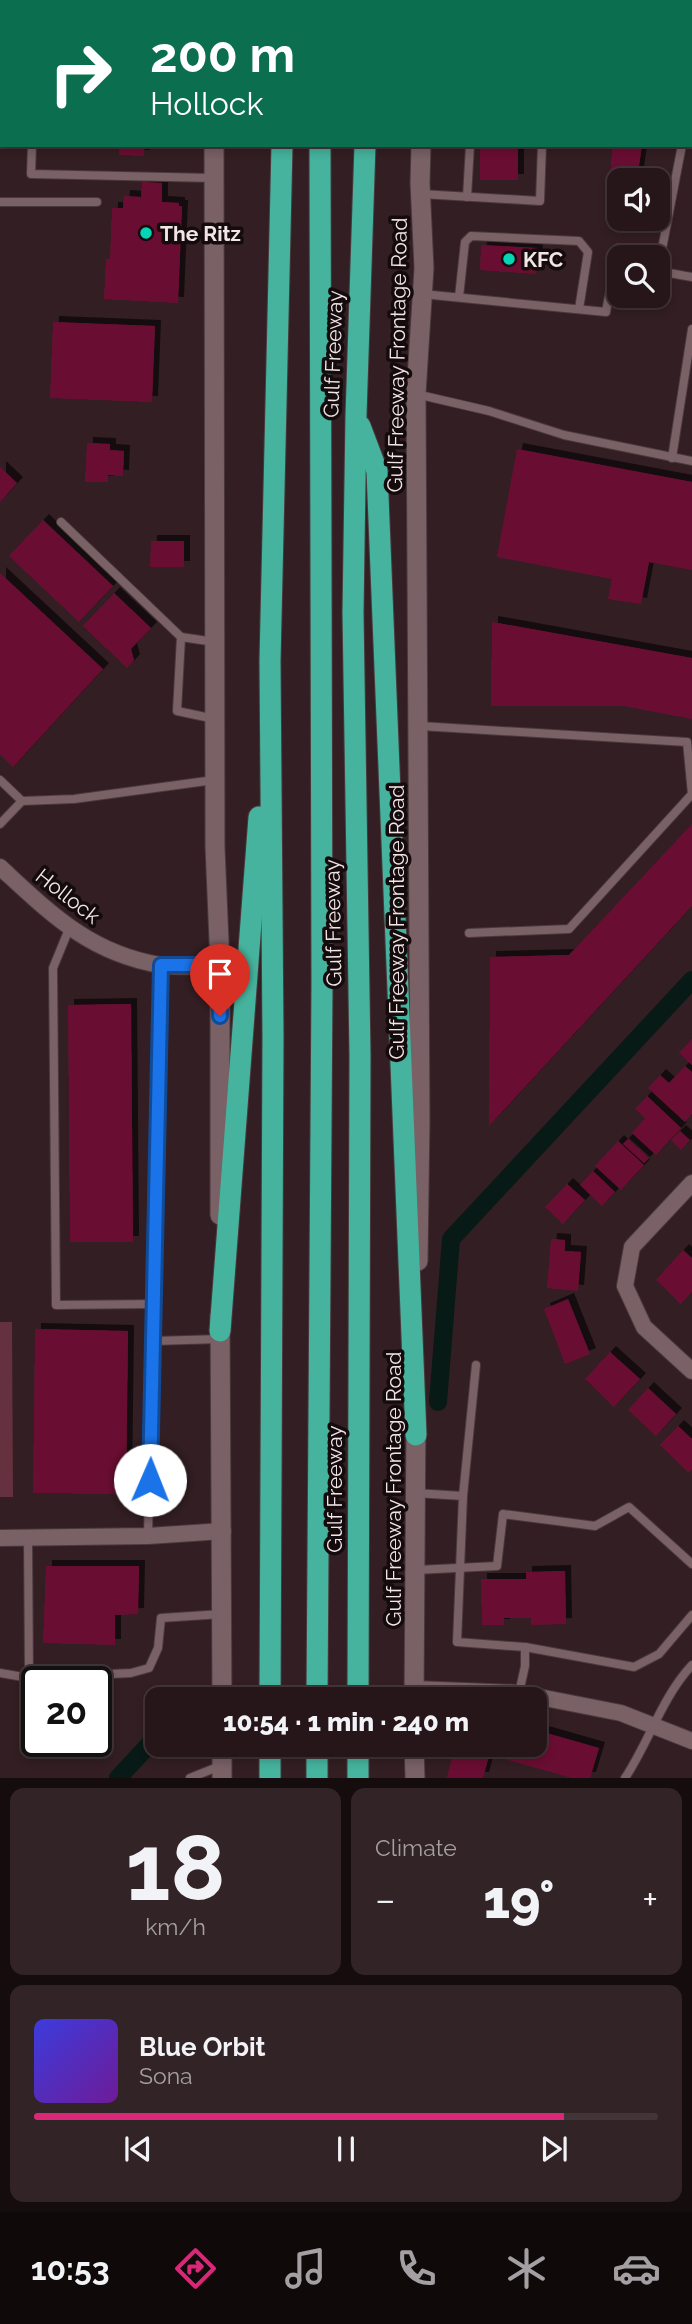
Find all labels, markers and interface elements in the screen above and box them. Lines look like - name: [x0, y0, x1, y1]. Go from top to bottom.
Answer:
- text: 200 m: [150, 26, 295, 83]
- icon: right: [35, 28, 126, 119]
- text: Hollock: [150, 85, 263, 122]
- map controls: [607, 168, 670, 308]
- button: sound: [607, 168, 670, 231]
- street label: Gulf Freeway Frontage Road: [382, 217, 412, 493]
- place label: The Ritz: [160, 221, 241, 246]
- marker: The Ritz: [138, 225, 154, 241]
- button: search: [607, 245, 670, 308]
- place label: KFC: [523, 247, 563, 272]
- marker: KFC: [501, 251, 517, 267]
- street label: Gulf Freeway: [318, 290, 348, 418]
- street label: Gulf Freeway Frontage Road: [384, 785, 409, 1059]
- street label: Gulf Freeway: [319, 859, 347, 987]
- street label: Hollock: [31, 863, 105, 929]
- pin: [190, 944, 250, 1016]
- icon: arrive: [201, 955, 239, 993]
- street label: Gulf Freeway Frontage Road: [381, 1352, 406, 1626]
- street label: Gulf Freeway: [322, 1425, 347, 1553]
- position arrow: [113, 1443, 187, 1517]
- speed limit sign: 20: [21, 1666, 112, 1757]
- text: 10:54 · 1 min · 240 m: [223, 1707, 469, 1737]
- text: 18: [126, 1814, 225, 1921]
- text: Climate: [375, 1834, 457, 1861]
- text: 19°: [483, 1869, 555, 1930]
- text: −: [375, 1877, 395, 1922]
- text: +: [642, 1877, 658, 1922]
- text: km/h: [145, 1913, 206, 1940]
- text: Blue Orbit: [139, 2032, 266, 2062]
- text: Sona: [139, 2062, 193, 2089]
- icon: previous: [119, 2130, 157, 2168]
- icon: pause: [327, 2130, 365, 2168]
- icon: next: [535, 2130, 573, 2168]
- icon: directions: [171, 2244, 220, 2293]
- icon: music: [281, 2244, 330, 2293]
- icon: phone: [392, 2244, 441, 2293]
- icon: climate: [502, 2244, 551, 2293]
- icon: car: [612, 2244, 661, 2293]
- text: 10:53: [31, 2250, 110, 2287]

